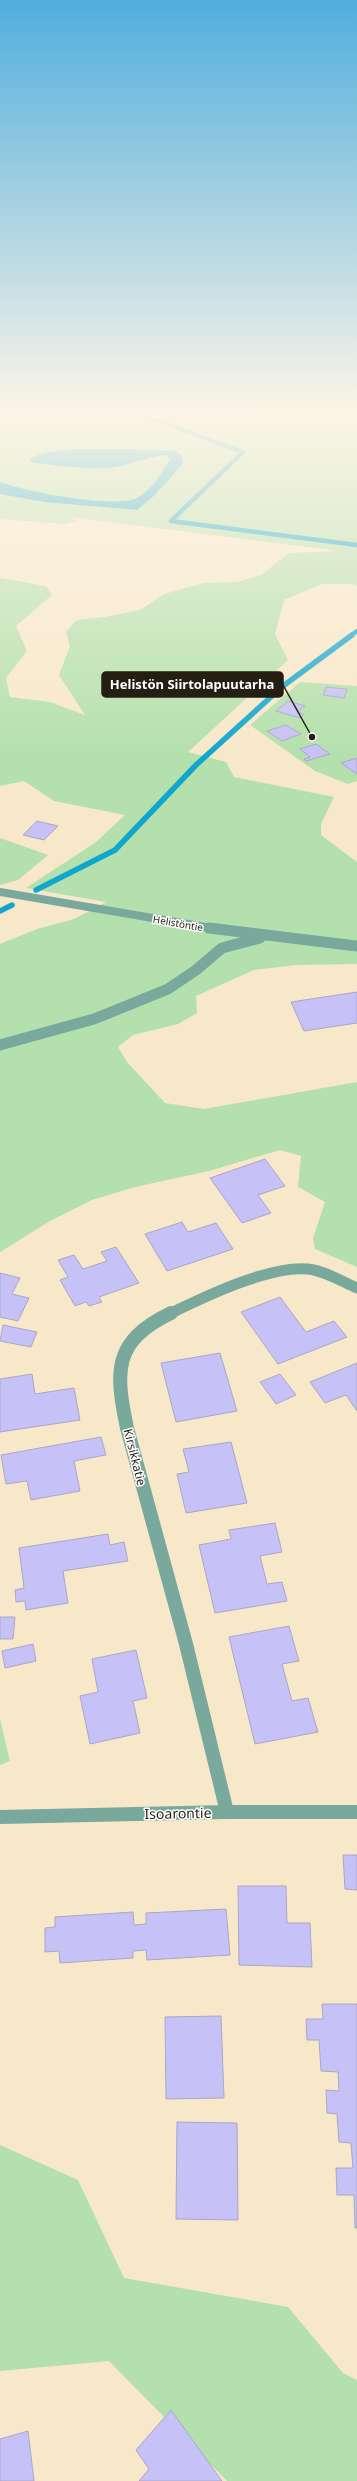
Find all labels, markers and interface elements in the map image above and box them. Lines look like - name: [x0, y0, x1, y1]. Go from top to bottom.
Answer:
- callout: Helistön Siirtolapuutarha: [102, 672, 283, 697]
- text: Helistön Siirtolapuutarha: [110, 675, 274, 693]
- street label: Helistöntie: [152, 912, 205, 934]
- street label: Kirsikkatie: [120, 1427, 150, 1487]
- street label: Isoarontie: [144, 1803, 212, 1823]

